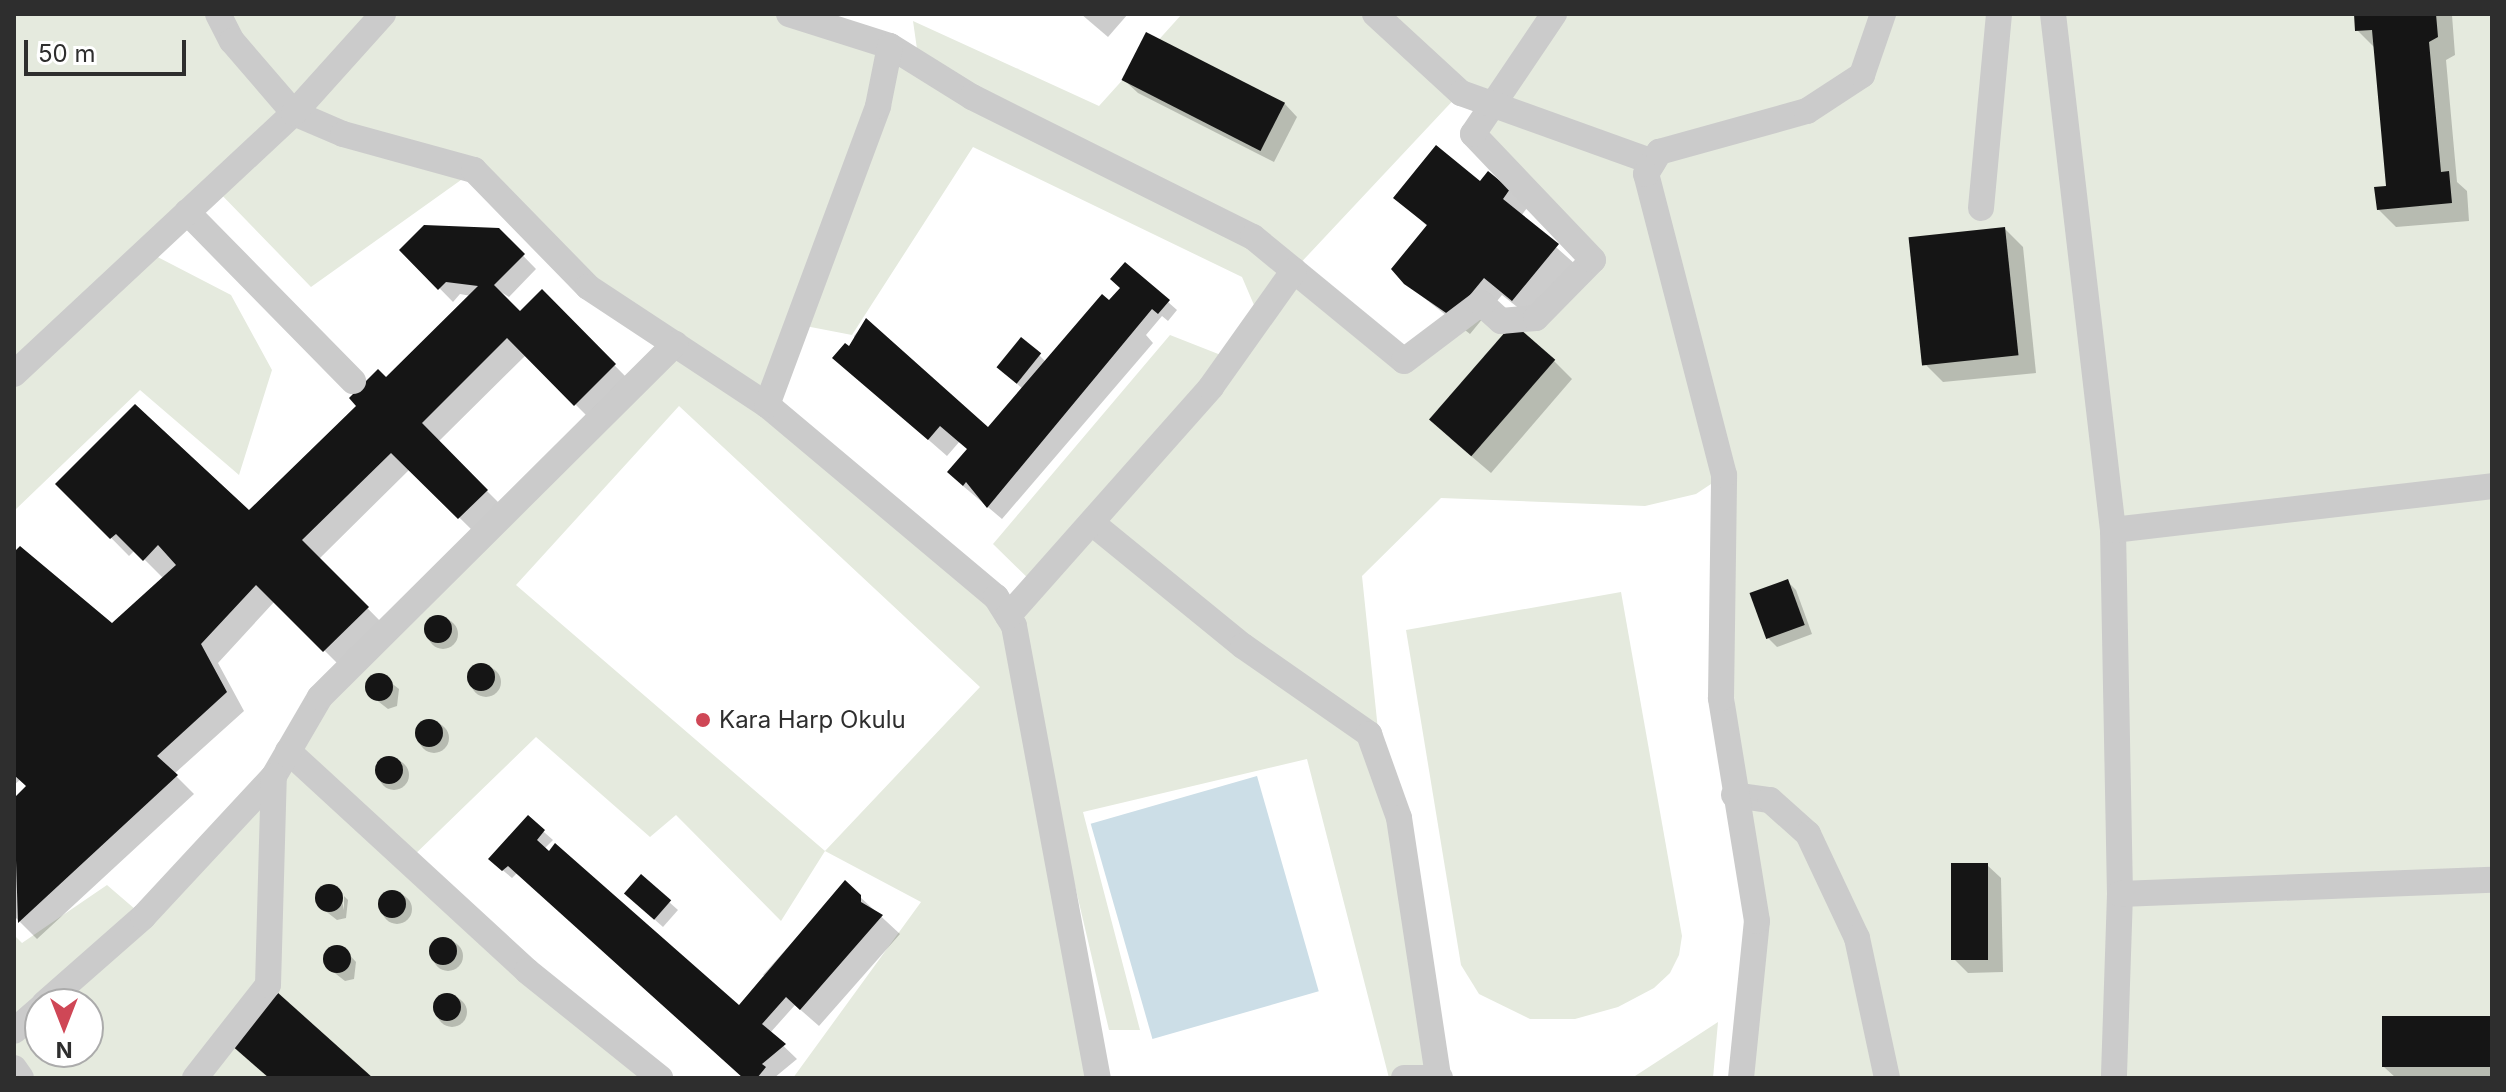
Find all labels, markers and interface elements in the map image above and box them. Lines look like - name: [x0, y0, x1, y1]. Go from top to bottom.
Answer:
- scale bar: [28, 24, 190, 74]
- text: 50 m: [38, 39, 96, 68]
- place label: Kara Harp Okulu: [719, 706, 906, 734]
- marker: Kara Harp Okulu: [694, 711, 712, 729]
- north arrow: [24, 988, 104, 1068]
- text: N: [56, 1037, 72, 1063]

